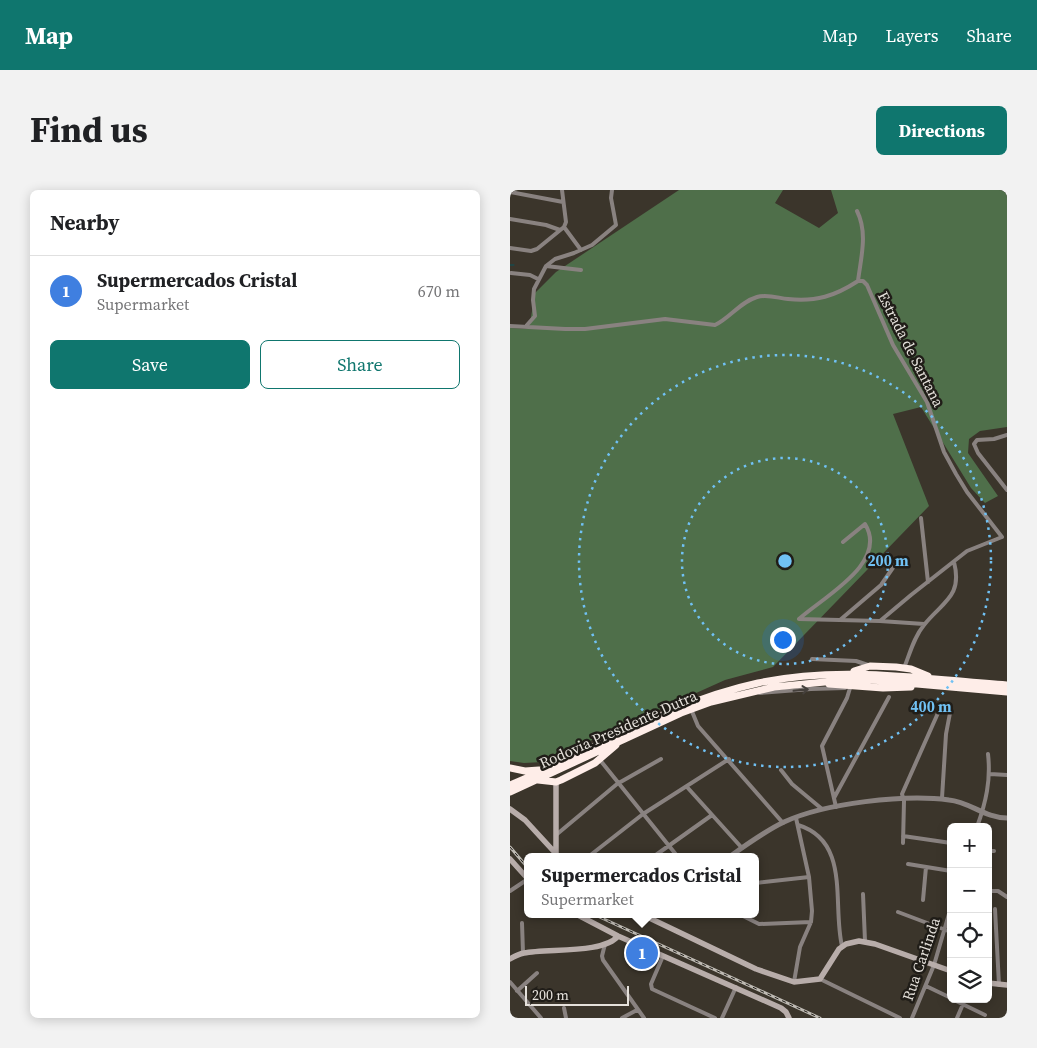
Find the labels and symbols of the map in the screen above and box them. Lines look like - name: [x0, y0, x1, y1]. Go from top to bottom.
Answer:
- street label: Estrada de Santana: [873, 288, 949, 411]
- text: 200 m: [867, 550, 909, 571]
- centre of rings: [776, 552, 794, 570]
- your location: [770, 627, 796, 653]
- street label: Rodovia Presidente Dutra: [536, 685, 701, 773]
- one-way arrow: [793, 685, 809, 694]
- text: 400 m: [910, 696, 952, 717]
- street label: Rua Carlinda: [897, 914, 945, 1003]
- pin: 1: [626, 934, 658, 972]
- scale bar: [525, 983, 629, 1006]

